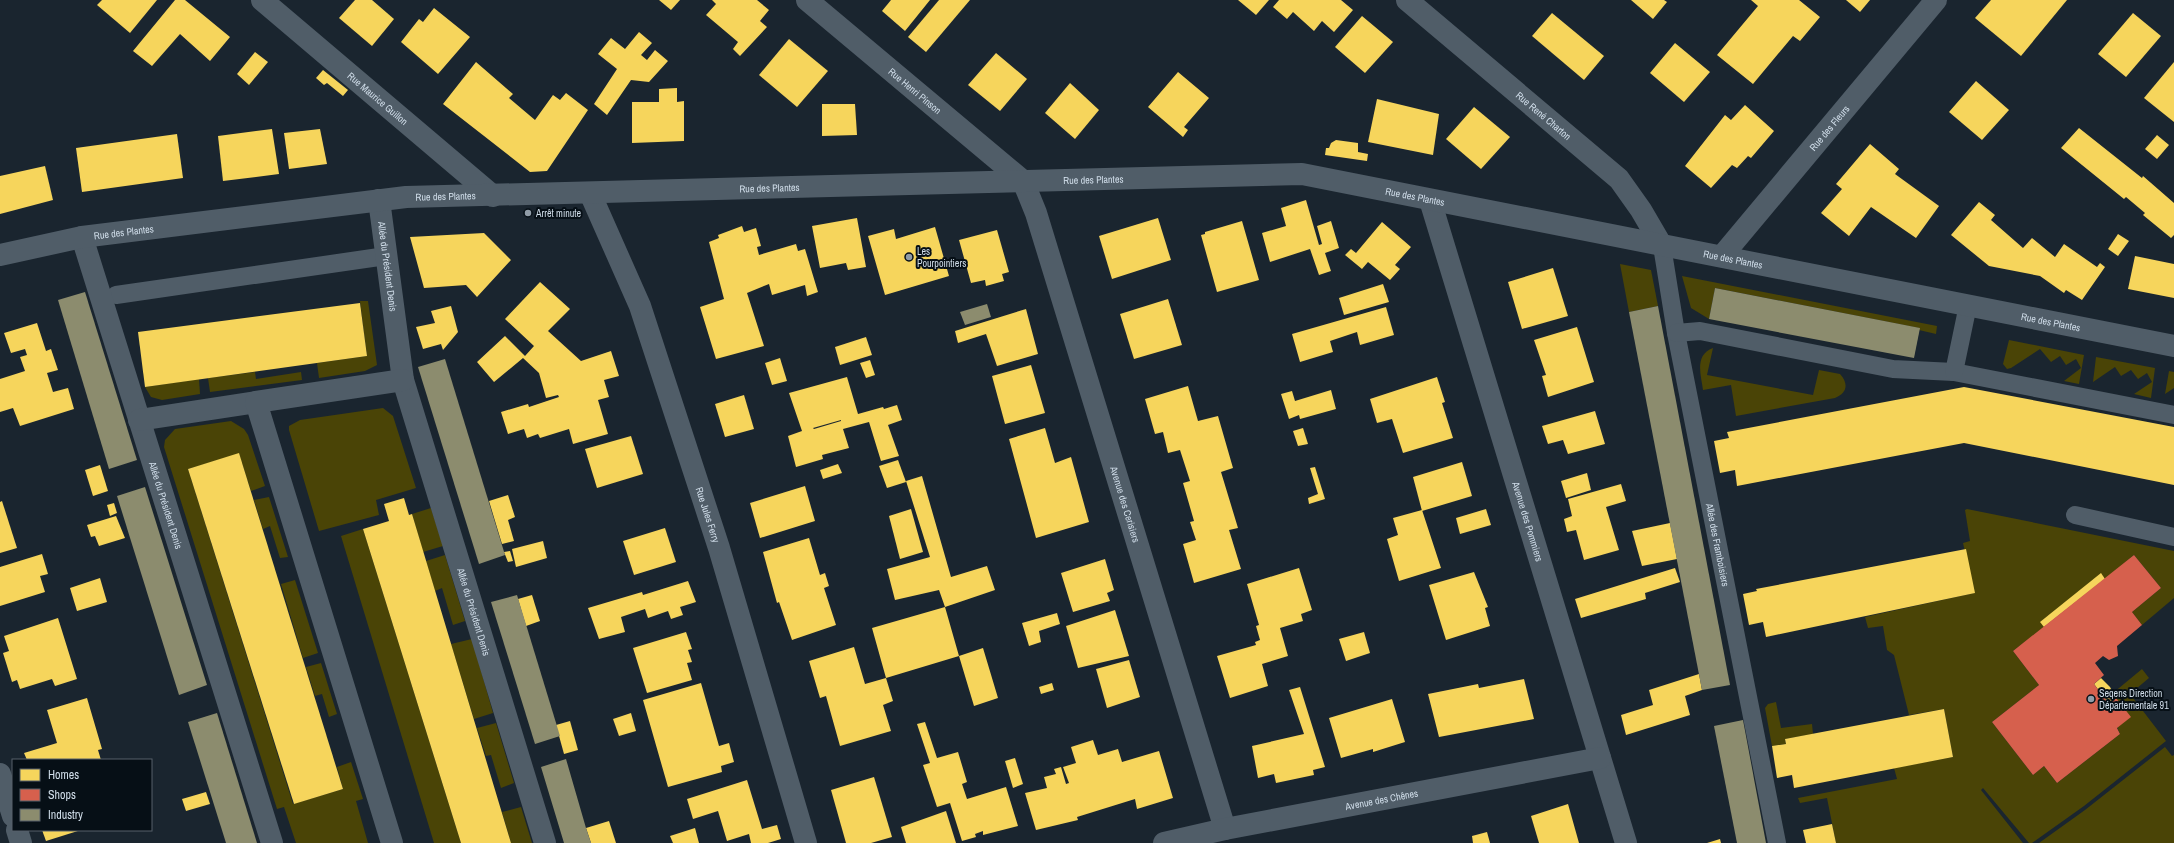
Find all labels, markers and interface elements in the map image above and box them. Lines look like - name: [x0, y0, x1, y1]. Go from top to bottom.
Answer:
- street label: Rue Henri Pinson: [886, 65, 944, 116]
- street label: Rue Maurice Guillon: [345, 69, 411, 128]
- street label: Rue René Charton: [1513, 88, 1574, 143]
- street label: Rue des Fleurs: [1806, 102, 1852, 153]
- street label: Rue des Plantes: [1063, 172, 1124, 187]
- street label: Rue des Plantes: [739, 180, 800, 195]
- street label: Rue des Plantes: [1384, 184, 1446, 209]
- street label: Rue des Plantes: [415, 189, 476, 203]
- place label: Arrêt minute: [535, 207, 582, 220]
- marker: Arrêt minute: [523, 208, 533, 218]
- street label: Allée du Président Denis: [375, 220, 400, 312]
- street label: Rue des Plantes: [93, 222, 154, 242]
- place label: Les Pourpointiers: [917, 245, 966, 270]
- street label: Rue des Plantes: [1702, 247, 1764, 271]
- marker: Les Pourpointiers: [904, 252, 914, 262]
- street label: Rue des Plantes: [2020, 310, 2082, 334]
- street label: Allée du Président Denis: [146, 459, 186, 550]
- street label: Avenue des Cerisiers: [1107, 464, 1143, 544]
- street label: Avenue des Pommiers: [1509, 479, 1546, 563]
- street label: Rue Jules Ferry: [693, 485, 723, 545]
- street label: Allée des Framboisiers: [1703, 501, 1733, 587]
- street label: Allée du Président Denis: [454, 565, 494, 657]
- place label: Seqens Direction Départementale 91: [2099, 687, 2169, 712]
- marker: Seqens Direction Départementale 91: [2086, 694, 2096, 704]
- legend: [12, 759, 152, 831]
- text: Homes: [48, 767, 79, 783]
- street label: Avenue des Chênes: [1343, 786, 1419, 813]
- text: Shops: [48, 787, 76, 803]
- text: Industry: [48, 807, 83, 823]

